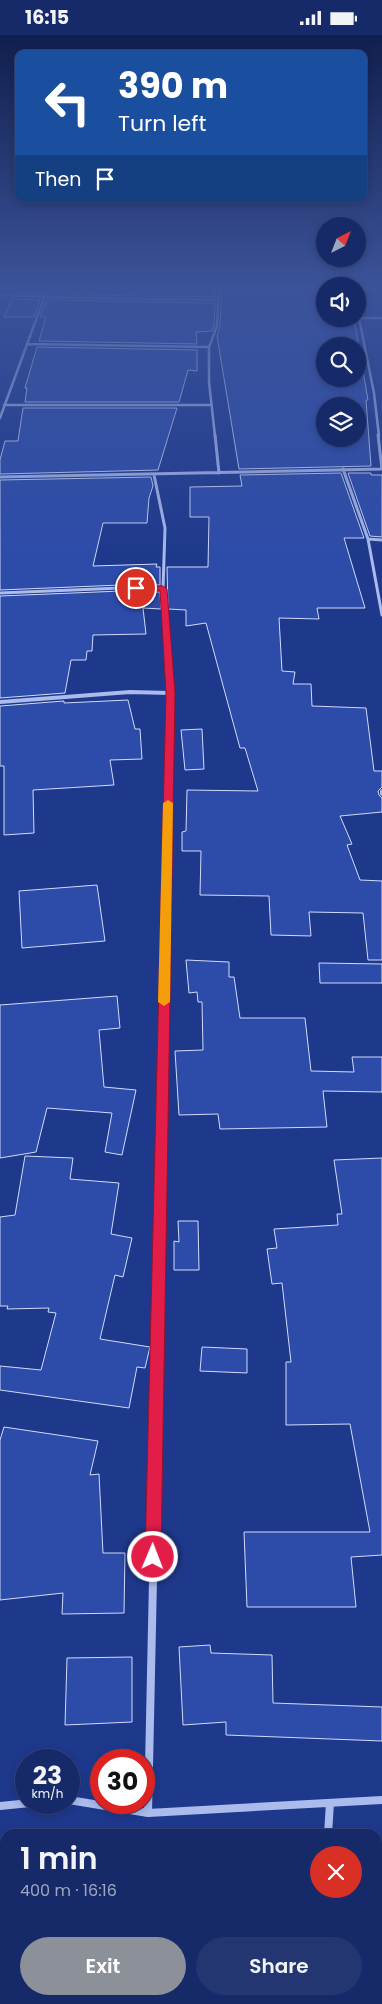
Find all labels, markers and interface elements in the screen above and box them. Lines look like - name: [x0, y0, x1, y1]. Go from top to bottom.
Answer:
- text: 16:15: [25, 4, 69, 31]
- text: 390 m: [118, 61, 228, 110]
- icon: left: [35, 70, 100, 135]
- text: Turn left: [118, 108, 206, 139]
- icon: arrive: [91, 165, 119, 193]
- text: Then: [35, 166, 81, 193]
- north arrow: [316, 217, 366, 267]
- map controls: [316, 217, 366, 447]
- button: sound: [316, 277, 366, 327]
- button: search: [316, 337, 366, 387]
- button: layers: [316, 397, 366, 447]
- pin: [115, 567, 157, 609]
- icon: arrive: [122, 574, 150, 602]
- position arrow: [126, 1530, 178, 1582]
- speed limit sign: 30: [90, 1749, 155, 1814]
- text: 23: [33, 1758, 62, 1793]
- text: km/h: [32, 1785, 63, 1802]
- text: 1 min: [20, 1837, 98, 1880]
- button: close: [310, 1846, 362, 1898]
- text: 400 m · 16:16: [20, 1879, 117, 1902]
- button: Exit: [20, 1937, 186, 1995]
- button: Share: [196, 1937, 362, 1995]

